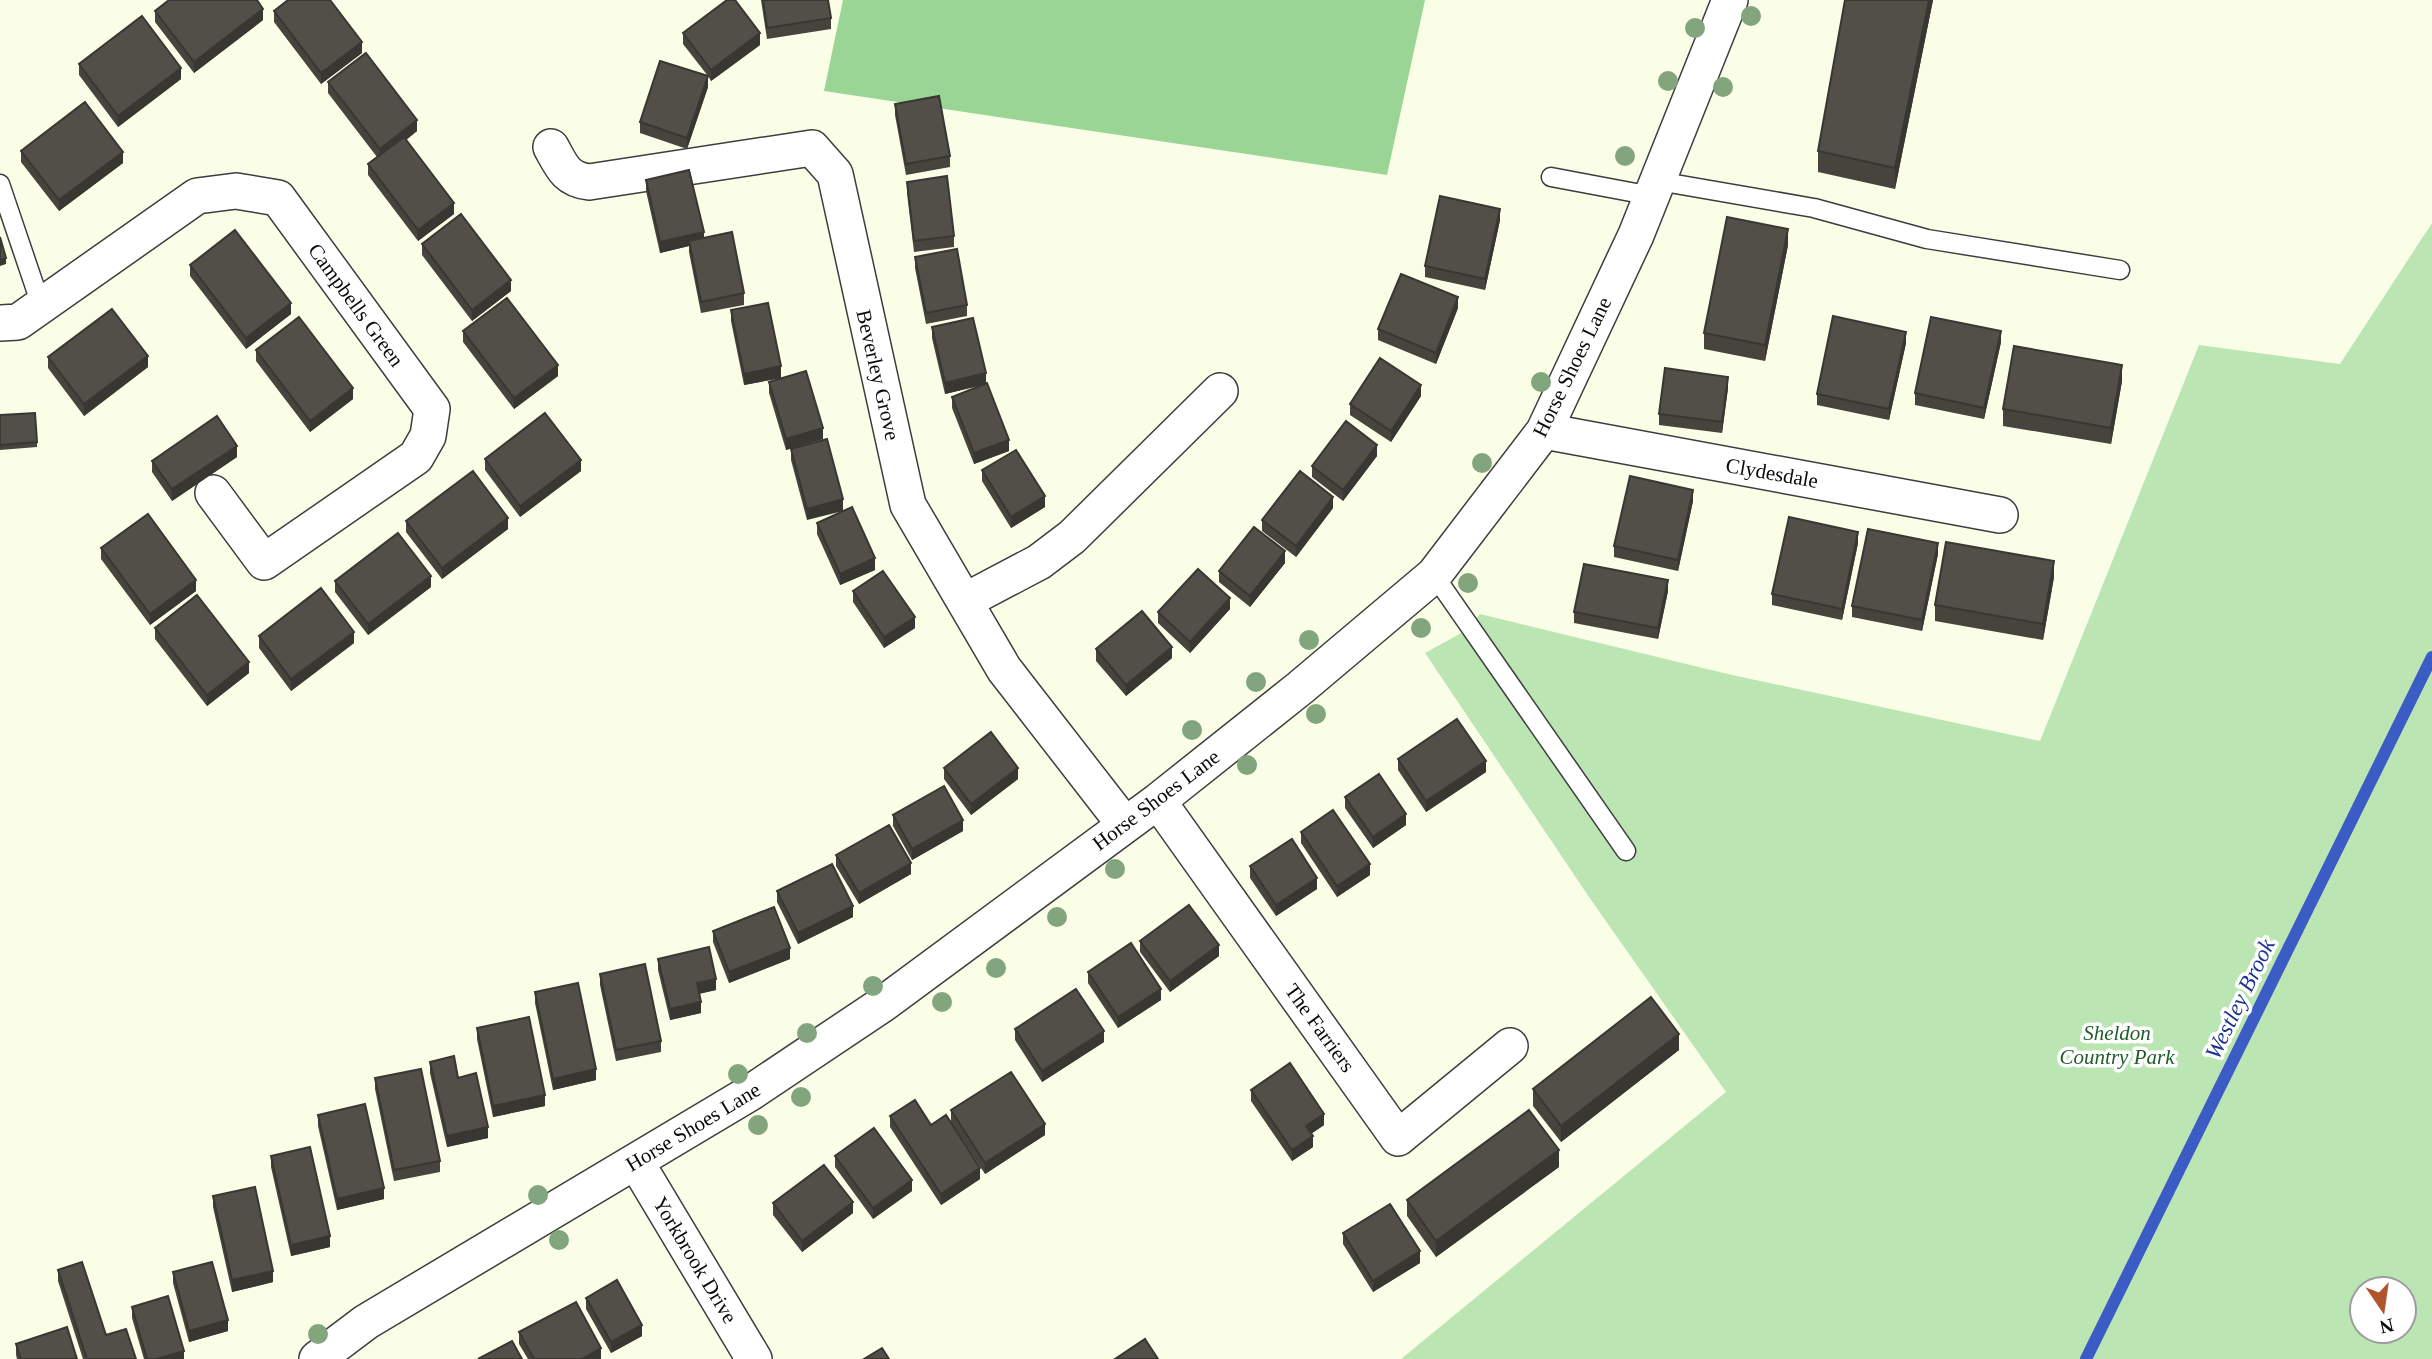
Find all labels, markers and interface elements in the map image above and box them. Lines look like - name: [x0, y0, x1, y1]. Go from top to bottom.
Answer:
- street label: Campbells Green: [303, 239, 409, 372]
- street label: Horse Shoes Lane: [1528, 293, 1616, 441]
- street label: Beverley Grove: [851, 307, 905, 443]
- street label: Clydesdale: [1724, 453, 1820, 493]
- street label: Horse Shoes Lane: [1088, 744, 1224, 856]
- water label: Westley Brook: [2200, 934, 2280, 1063]
- street label: The Farriers: [1280, 979, 1360, 1077]
- park label: Sheldon Country Park: [2060, 1021, 2175, 1069]
- street label: Horse Shoes Lane: [621, 1077, 765, 1177]
- street label: Yorkbrook Drive: [648, 1192, 742, 1328]
- north arrow: [2348, 1275, 2418, 1345]
- text: N: [2377, 1314, 2396, 1338]

